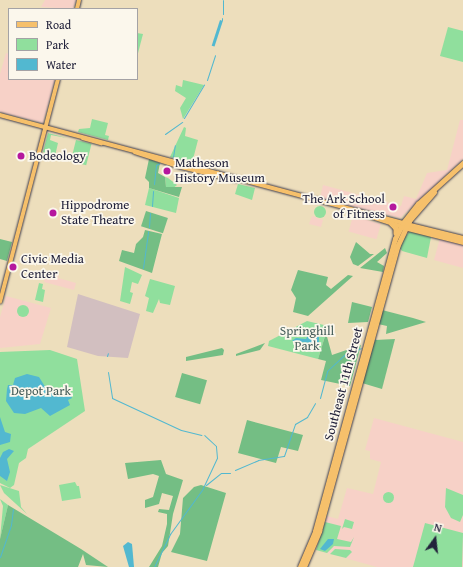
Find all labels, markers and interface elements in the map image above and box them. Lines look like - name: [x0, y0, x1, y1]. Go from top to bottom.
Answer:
- legend: [8, 8, 138, 80]
- text: Road: [46, 16, 71, 33]
- text: Park: [46, 36, 69, 53]
- text: Water: [46, 56, 76, 73]
- place label: Bodeology: [29, 148, 86, 164]
- marker: Bodeology: [16, 151, 26, 161]
- place label: Matheson History Museum: [175, 156, 265, 187]
- marker: Matheson History Museum: [162, 166, 172, 176]
- place label: The Ark School of Fitness: [303, 192, 385, 223]
- place label: Hippodrome State Theatre: [61, 198, 134, 229]
- marker: The Ark School of Fitness: [388, 202, 398, 212]
- marker: Hippodrome State Theatre: [48, 208, 58, 218]
- place label: Civic Media Center: [21, 252, 84, 283]
- marker: Civic Media Center: [8, 262, 18, 272]
- park label: Springhill Park: [280, 324, 334, 355]
- street label: Southeast 11th Street: [321, 326, 367, 442]
- park label: Depot Park: [11, 383, 71, 399]
- north arrow: [415, 519, 455, 559]
- text: N: [432, 519, 444, 536]

